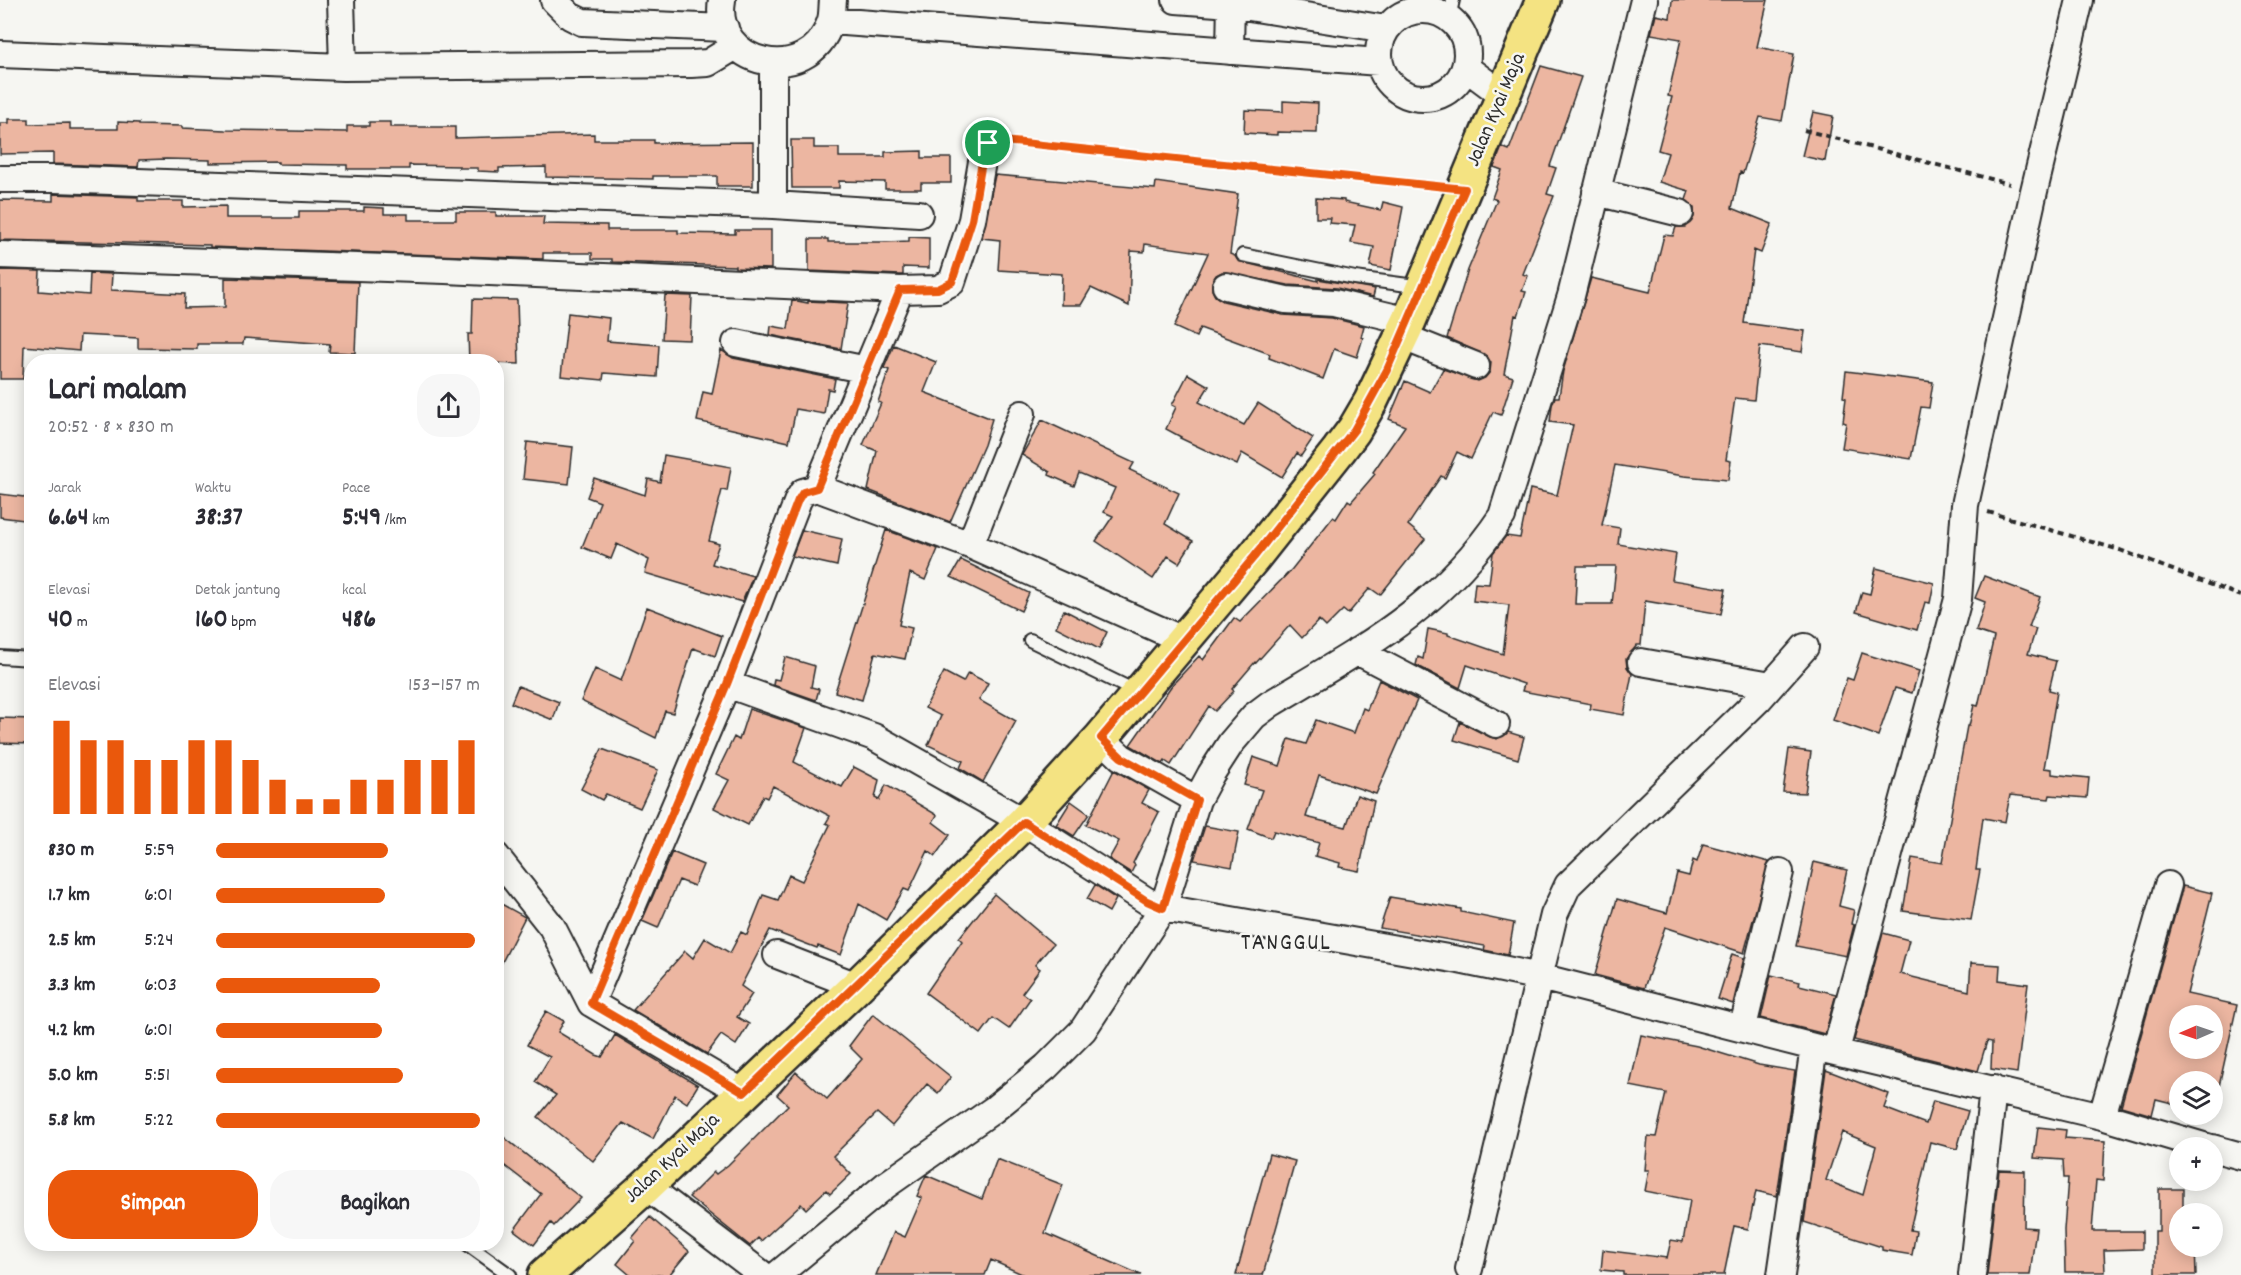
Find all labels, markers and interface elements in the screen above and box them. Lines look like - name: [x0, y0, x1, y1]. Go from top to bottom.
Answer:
- street label: Jalan Kyai Maja: [1460, 47, 1535, 172]
- pin: [962, 117, 1013, 168]
- icon: arrive: [971, 126, 1004, 159]
- text: Lari malam: [48, 368, 187, 415]
- button: share: [417, 374, 480, 437]
- text: 20:52 · 8 × 830 m: [48, 414, 174, 442]
- text: Jarak: [48, 477, 81, 500]
- text: Waktu: [195, 477, 231, 500]
- text: Pace: [342, 477, 370, 500]
- text: 6.64: [48, 500, 89, 537]
- text: 38:37: [195, 500, 243, 537]
- text: 5:49: [342, 500, 381, 537]
- text: km: [89, 509, 110, 532]
- text: /km: [381, 509, 407, 532]
- text: Elevasi: [48, 579, 90, 602]
- text: Detak jantung: [195, 579, 280, 602]
- text: kcal: [342, 579, 366, 602]
- text: 40: [48, 602, 73, 639]
- text: 160: [195, 602, 228, 639]
- text: 486: [342, 602, 376, 639]
- text: m: [73, 611, 88, 634]
- text: bpm: [228, 611, 257, 634]
- text: Elevasi: [48, 672, 100, 700]
- text: 153–157 m: [408, 672, 480, 700]
- text: 830 m: [48, 837, 94, 865]
- text: 5:59: [144, 837, 175, 865]
- text: 1.7 km: [48, 882, 90, 910]
- text: 6:01: [144, 882, 172, 910]
- text: 2.5 km: [48, 927, 96, 955]
- text: 5:24: [144, 927, 174, 955]
- district label: TANGGUL: [1241, 927, 1331, 961]
- text: 3.3 km: [48, 972, 96, 1000]
- text: 6:03: [144, 972, 177, 1000]
- north arrow: [2169, 1005, 2223, 1059]
- map controls: [2169, 1005, 2223, 1257]
- text: 4.2 km: [48, 1017, 95, 1045]
- text: 6:01: [144, 1017, 172, 1045]
- text: 5.0 km: [48, 1062, 98, 1090]
- text: 5:51: [144, 1062, 170, 1090]
- button: layers: [2169, 1071, 2223, 1125]
- street label: Jalan Kyai Maja: [618, 1106, 728, 1211]
- text: 5.8 km: [48, 1107, 95, 1135]
- text: 5:22: [144, 1107, 174, 1135]
- button: +: [2169, 1137, 2223, 1191]
- button: Simpan: [48, 1170, 258, 1239]
- button: Bagikan: [270, 1170, 480, 1239]
- button: −: [2169, 1203, 2223, 1257]

